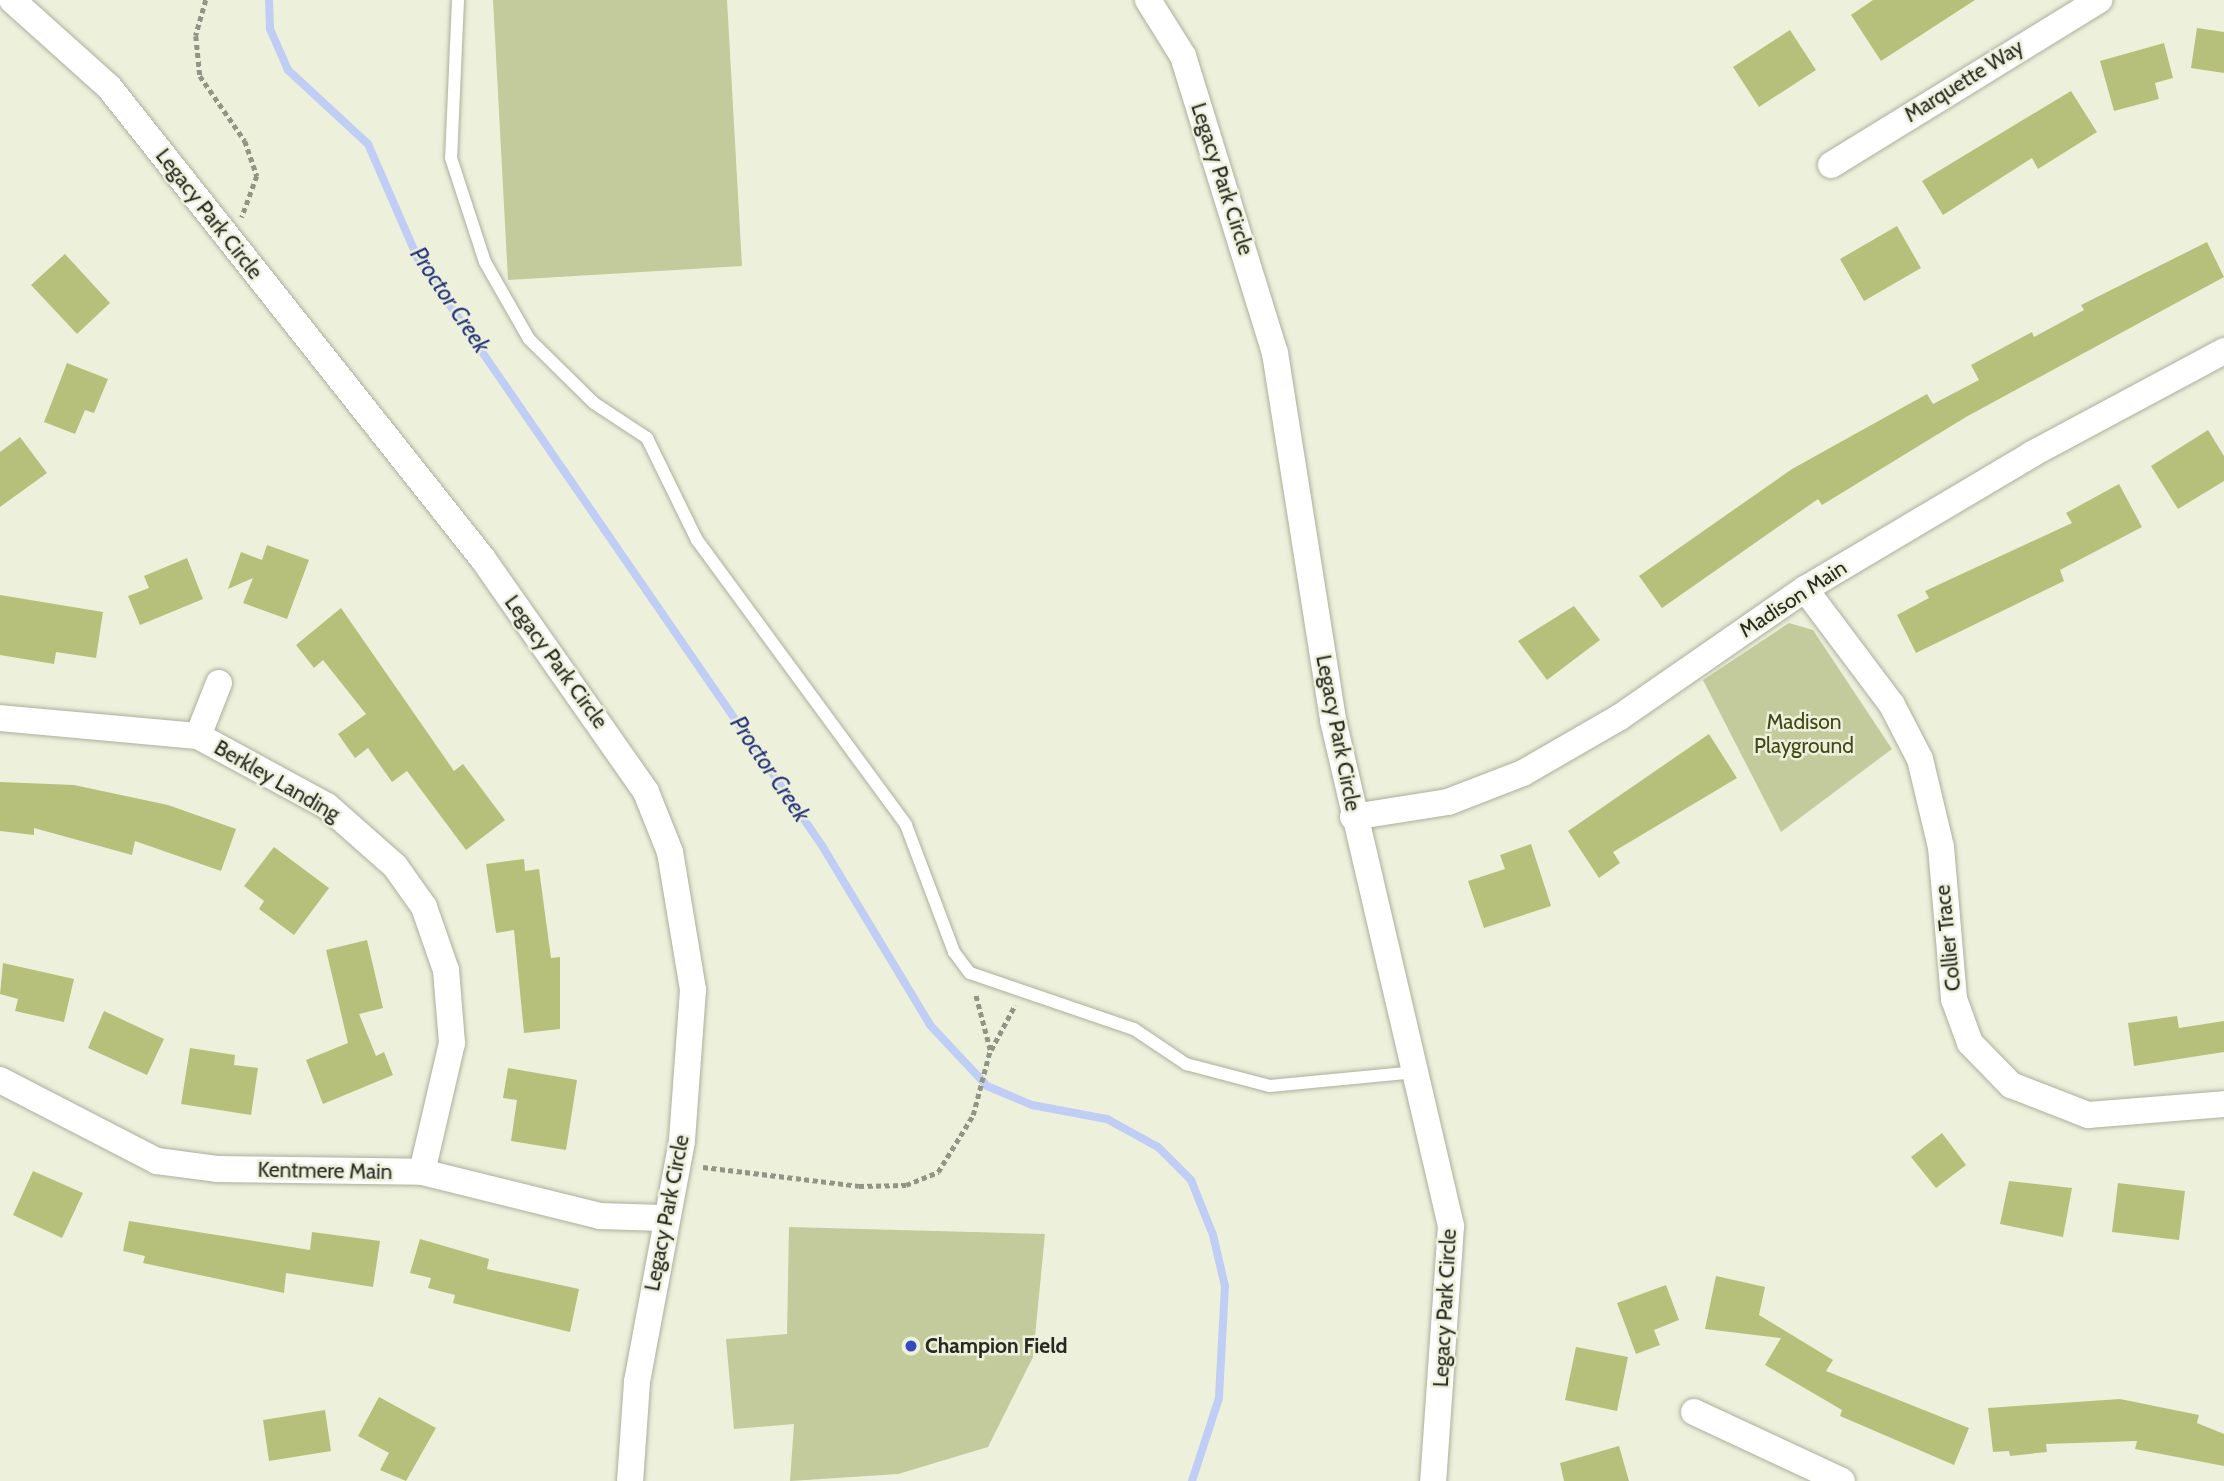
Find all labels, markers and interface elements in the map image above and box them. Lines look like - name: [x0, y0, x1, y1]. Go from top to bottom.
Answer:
- street label: Marquette Way: [1900, 34, 2028, 128]
- street label: Legacy Park Circle: [1186, 100, 1258, 258]
- street label: Legacy Park Circle: [150, 144, 268, 284]
- water label: Proctor Creek: [404, 242, 496, 358]
- street label: Madison Main: [1735, 555, 1851, 643]
- street label: Legacy Park Circle: [499, 590, 613, 734]
- street label: Legacy Park Circle: [1311, 653, 1365, 813]
- park label: Madison Playground: [1754, 709, 1854, 759]
- water label: Proctor Creek: [724, 711, 816, 827]
- street label: Berkley Landing: [210, 735, 344, 827]
- street label: Collier Trace: [1930, 884, 1966, 992]
- street label: Legacy Park Circle: [640, 1133, 694, 1293]
- street label: Kentmere Main: [257, 1157, 393, 1185]
- street label: Legacy Park Circle: [1428, 1228, 1462, 1388]
- place label: Champion Field: [925, 1333, 1068, 1359]
- marker: Champion Field: [903, 1338, 919, 1354]

